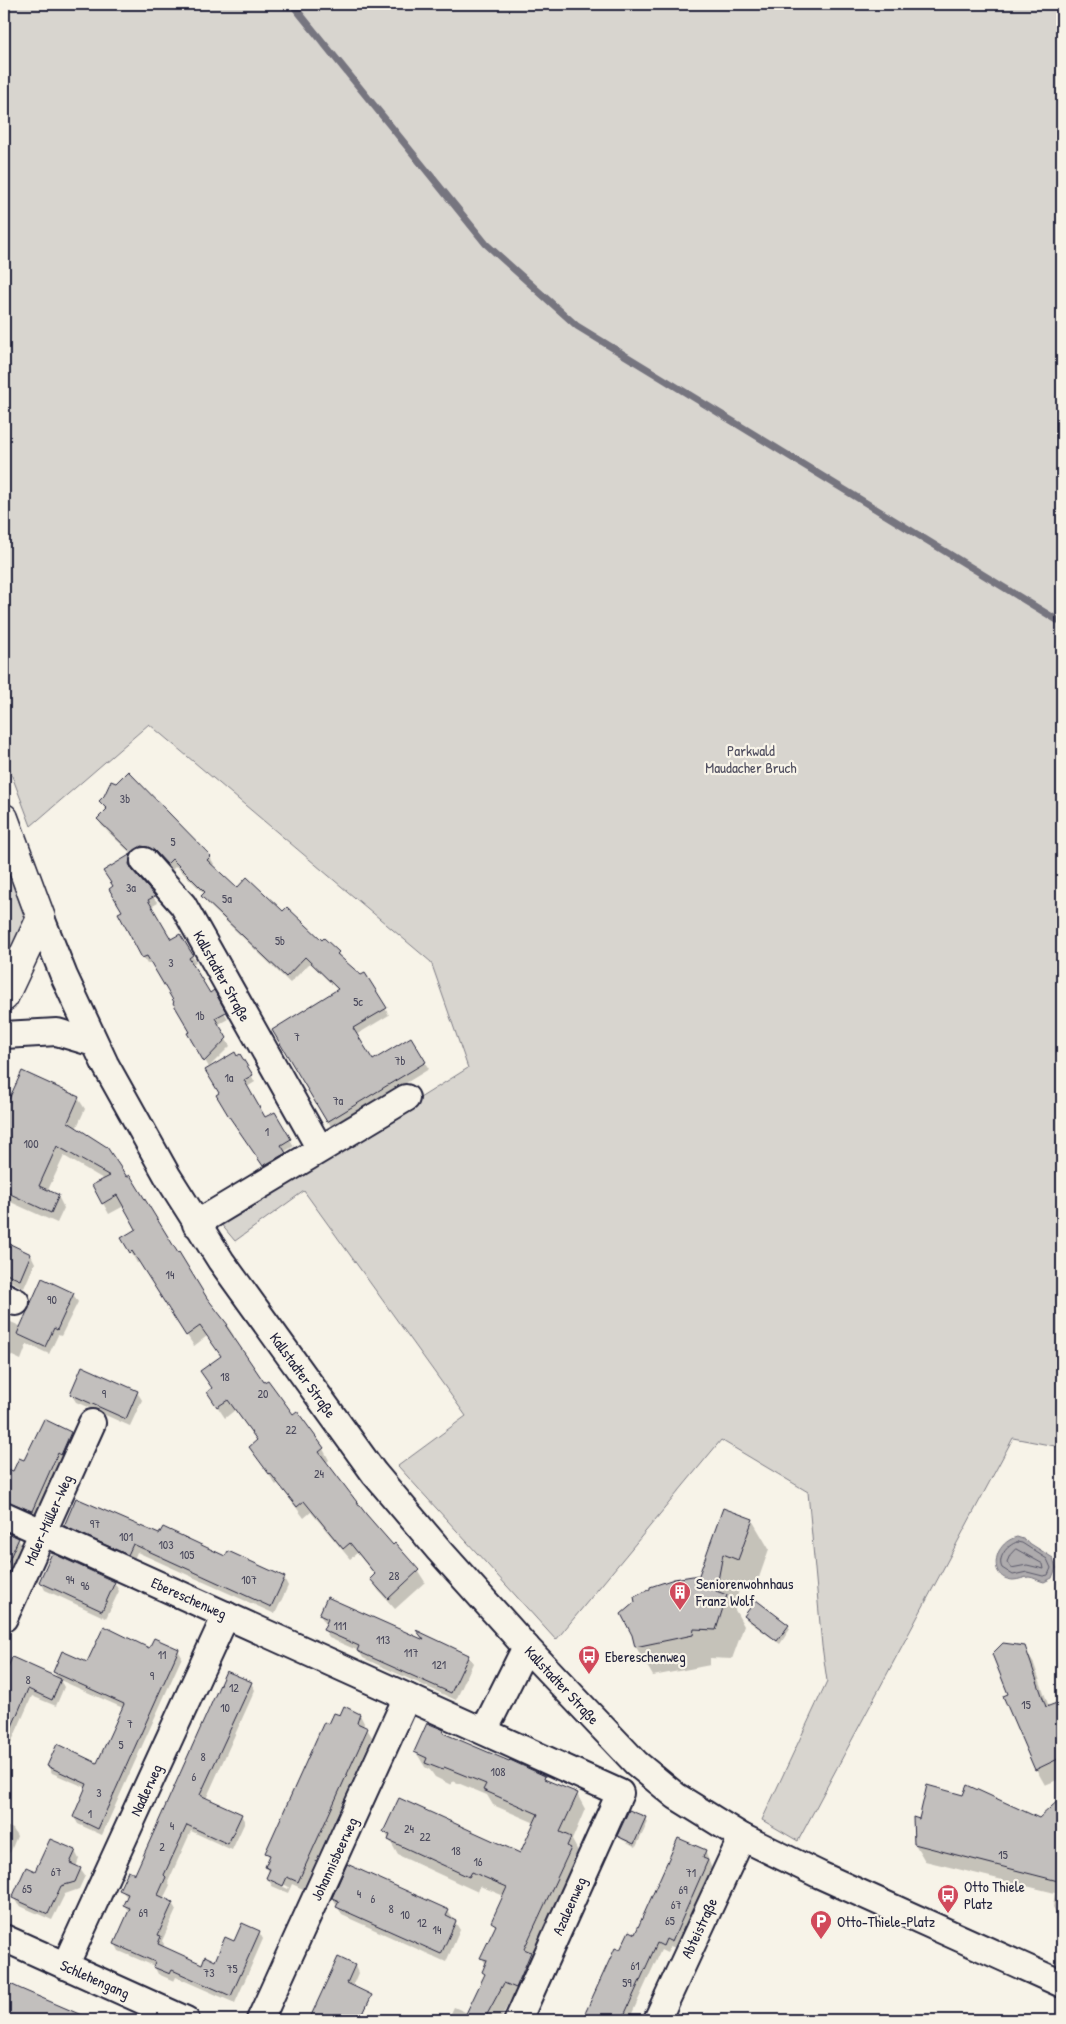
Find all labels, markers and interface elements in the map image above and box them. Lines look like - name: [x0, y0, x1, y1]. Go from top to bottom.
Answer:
- park label: Parkwald Maudacher Bruch: [705, 740, 797, 778]
- house number: 3b: [120, 790, 130, 807]
- house number: 5: [170, 833, 176, 850]
- house number: 3a: [126, 879, 136, 896]
- house number: 5a: [222, 890, 232, 907]
- street label: Kallstadter Straße: [188, 927, 256, 1025]
- house number: 5b: [275, 932, 285, 949]
- house number: 3: [168, 954, 174, 971]
- house number: 5c: [353, 993, 363, 1010]
- house number: 1b: [195, 1007, 205, 1024]
- house number: 7: [294, 1028, 300, 1045]
- house number: 7b: [395, 1052, 405, 1069]
- house number: 1a: [224, 1069, 234, 1086]
- house number: 7a: [333, 1092, 344, 1109]
- house number: 1: [265, 1123, 269, 1140]
- house number: 100: [23, 1135, 39, 1152]
- house number: 14: [166, 1266, 175, 1283]
- house number: 90: [47, 1291, 57, 1308]
- street label: Kallstadter Straße: [265, 1328, 341, 1422]
- house number: 18: [220, 1368, 230, 1385]
- house number: 9: [102, 1385, 107, 1402]
- house number: 20: [258, 1385, 269, 1402]
- house number: 22: [285, 1421, 297, 1438]
- house number: 24: [314, 1465, 325, 1482]
- street label: Maler-Müller-Weg: [19, 1471, 78, 1569]
- house number: 97: [90, 1515, 100, 1532]
- house number: 101: [119, 1528, 133, 1545]
- house number: 103: [158, 1536, 174, 1553]
- house number: 105: [180, 1546, 194, 1563]
- house number: 28: [389, 1567, 399, 1584]
- house number: 94: [66, 1571, 75, 1588]
- house number: 107: [241, 1571, 257, 1588]
- street label: Ebereschenweg: [148, 1572, 230, 1624]
- place label: Seniorenwohnhaus Franz Wolf: [695, 1573, 794, 1611]
- house number: 96: [80, 1577, 90, 1594]
- building icon: Seniorenwohnhaus Franz Wolf: [668, 1580, 692, 1611]
- house number: 111: [333, 1617, 347, 1634]
- house number: 113: [376, 1631, 390, 1648]
- street label: Kallstadter Straße: [520, 1641, 604, 1729]
- house number: 117: [404, 1644, 418, 1661]
- bus stop icon: Ebereschenweg: [577, 1644, 601, 1675]
- house number: 11: [158, 1646, 166, 1663]
- place label: Ebereschenweg: [605, 1646, 686, 1667]
- house number: 121: [432, 1656, 446, 1673]
- house number: 9: [150, 1667, 155, 1684]
- house number: 8: [25, 1671, 31, 1688]
- house number: 12: [229, 1679, 239, 1696]
- house number: 15: [1021, 1696, 1031, 1713]
- house number: 10: [220, 1699, 230, 1716]
- house number: 7: [127, 1715, 133, 1732]
- house number: 5: [118, 1736, 124, 1753]
- house number: 8: [200, 1748, 206, 1765]
- street label: Nadlerweg: [125, 1760, 167, 1819]
- house number: 108: [491, 1763, 505, 1780]
- house number: 6: [192, 1768, 197, 1785]
- house number: 3: [96, 1784, 102, 1801]
- house number: 1: [88, 1805, 92, 1822]
- street label: Johannisbeerweg: [305, 1814, 363, 1904]
- house number: 4: [170, 1817, 175, 1834]
- house number: 24: [404, 1820, 415, 1837]
- house number: 22: [419, 1828, 431, 1845]
- house number: 2: [159, 1838, 165, 1855]
- house number: 18: [451, 1842, 461, 1859]
- house number: 15: [998, 1846, 1008, 1863]
- house number: 16: [473, 1853, 483, 1870]
- house number: 67: [51, 1863, 61, 1880]
- house number: 71: [686, 1864, 696, 1881]
- street label: Azaleenweg: [547, 1873, 591, 1939]
- place label: Otto Thiele Platz: [964, 1876, 1025, 1914]
- house number: 65: [22, 1880, 32, 1897]
- house number: 69: [678, 1881, 688, 1898]
- bus stop icon: Otto Thiele Platz: [936, 1883, 960, 1914]
- house number: 4: [357, 1885, 362, 1902]
- house number: 6: [371, 1890, 376, 1907]
- street label: Abteistraße: [676, 1894, 722, 1962]
- house number: 67: [671, 1896, 681, 1913]
- house number: 8: [388, 1900, 394, 1917]
- house number: 69: [138, 1904, 148, 1921]
- house number: 10: [400, 1906, 410, 1923]
- parking icon: Otto-Thiele-Platz: [809, 1909, 833, 1940]
- place label: Otto-Thiele-Platz: [837, 1911, 936, 1932]
- house number: 65: [665, 1912, 675, 1929]
- house number: 12: [417, 1914, 427, 1931]
- house number: 14: [433, 1921, 442, 1938]
- street label: Schlehengang: [57, 1954, 133, 2004]
- house number: 61: [630, 1957, 640, 1974]
- house number: 75: [226, 1960, 238, 1977]
- house number: 73: [203, 1964, 215, 1981]
- house number: 59: [622, 1974, 632, 1991]

